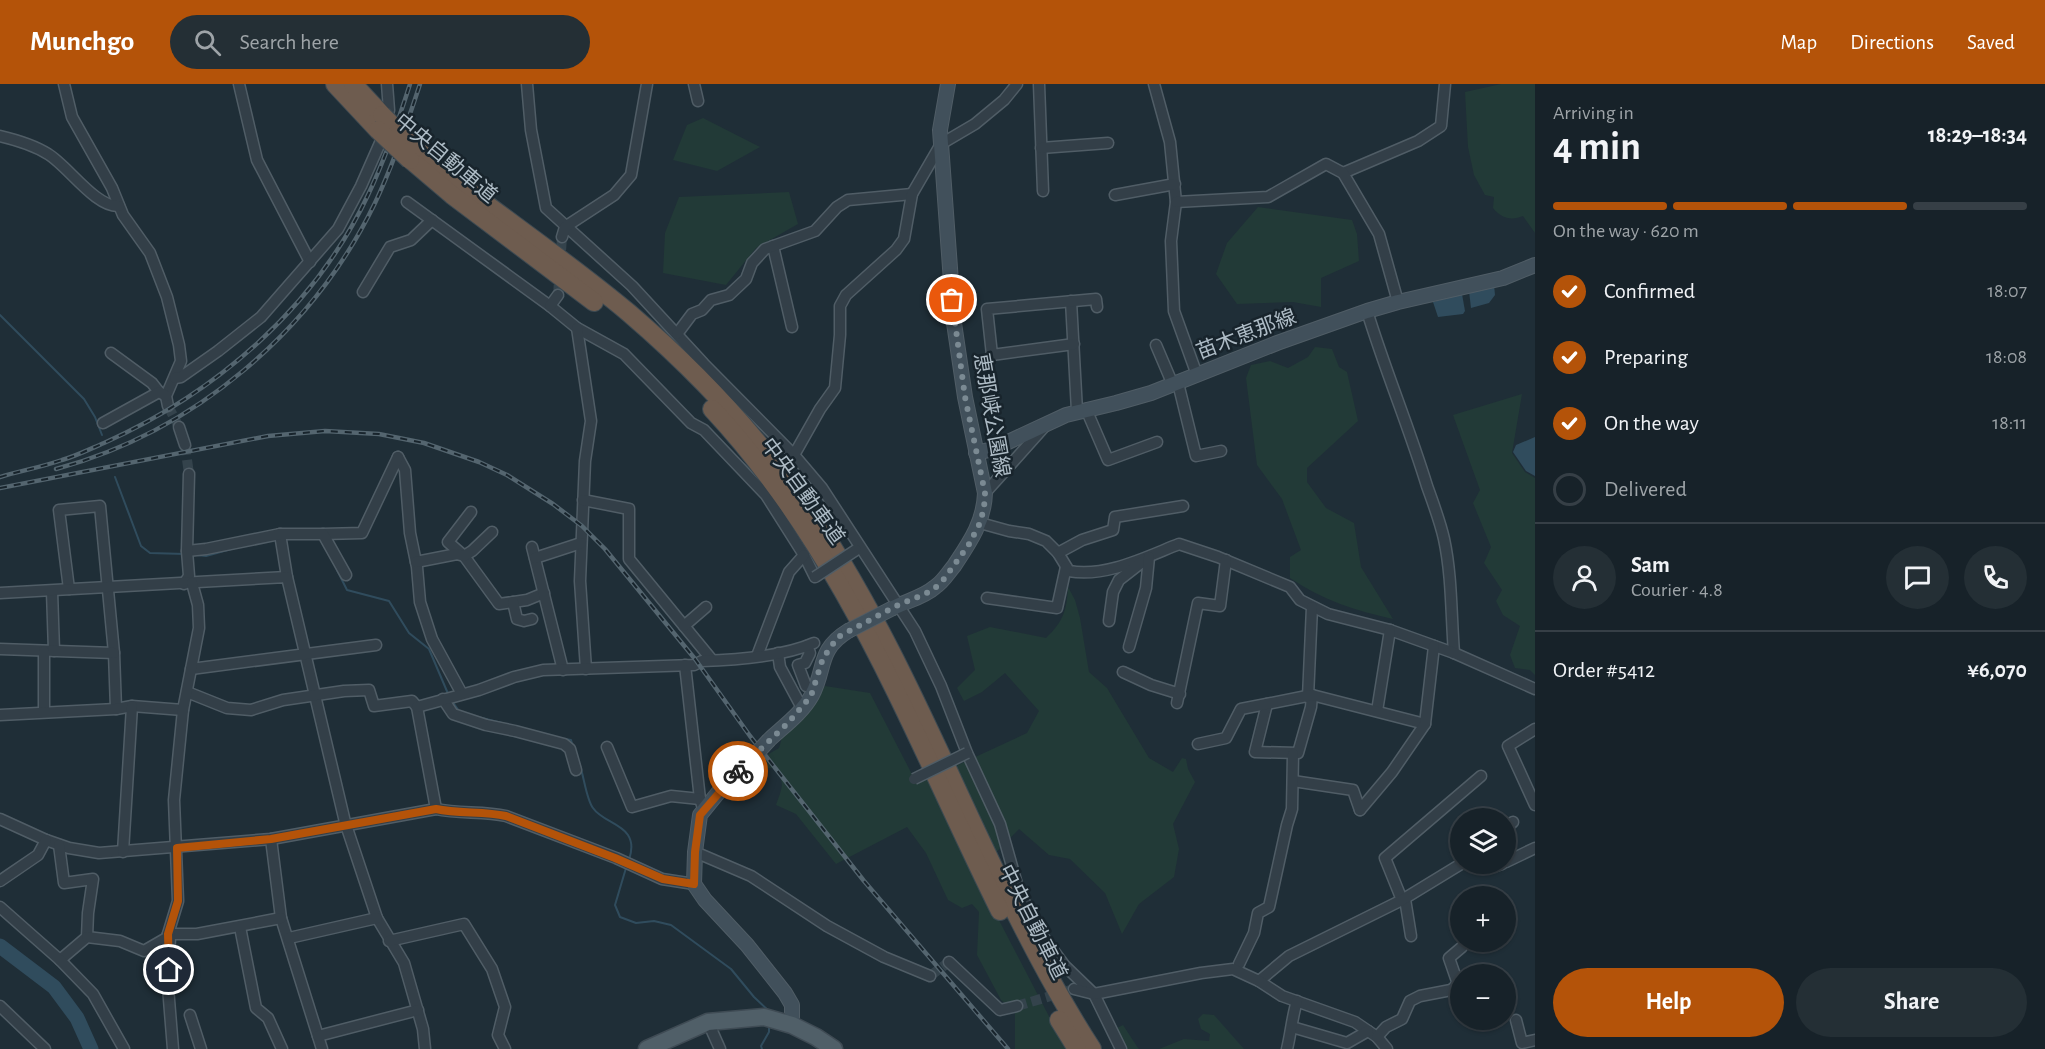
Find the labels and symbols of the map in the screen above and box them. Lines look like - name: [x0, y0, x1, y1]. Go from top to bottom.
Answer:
- street label: 中央自動車道: [391, 109, 501, 207]
- pin: [926, 274, 977, 325]
- street label: 苗木恵那線: [1193, 305, 1299, 363]
- street label: 恵那峡公園線: [970, 351, 1014, 479]
- street label: 中央自動車道: [757, 434, 849, 548]
- courier: [708, 741, 768, 801]
- street label: 中央自動車道: [995, 861, 1071, 983]
- pin: [143, 944, 194, 995]

